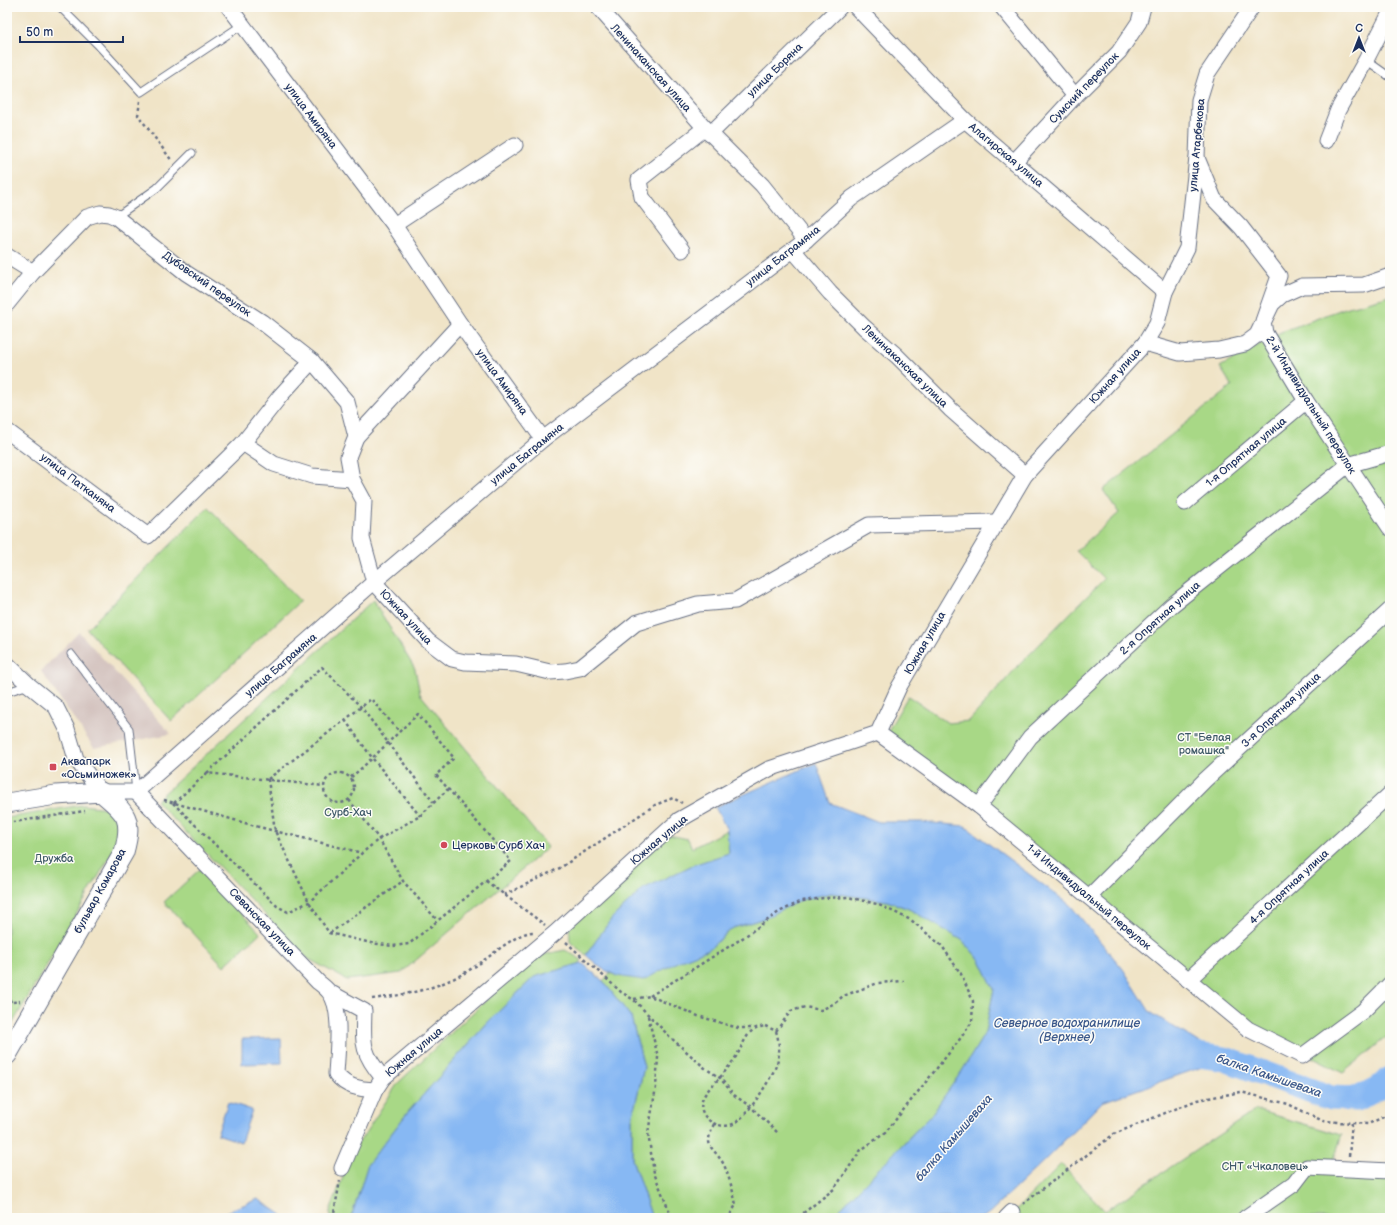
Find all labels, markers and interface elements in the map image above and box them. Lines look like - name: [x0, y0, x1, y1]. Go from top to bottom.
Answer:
- scale bar: [20, 18, 123, 44]
- north arrow: [1339, 18, 1379, 58]
- street label: Ленинаканская улица: [607, 21, 694, 115]
- text: С: [1355, 22, 1363, 35]
- text: 50 m: [26, 25, 53, 40]
- street label: улица Боряна: [745, 40, 806, 100]
- street label: Сумский переулок: [1047, 50, 1121, 126]
- street label: улица Амиряна: [282, 81, 340, 152]
- street label: улица Атарбекова: [1186, 97, 1208, 192]
- street label: Алагирская улица: [965, 119, 1046, 190]
- street label: улица Баграмяна: [743, 223, 823, 289]
- street label: Дубовский переулок: [160, 249, 254, 319]
- street label: Ленинаканская улица: [859, 321, 951, 411]
- street label: 2-й Индивидуальный переулок: [1263, 334, 1359, 476]
- street label: Южная улица: [1087, 345, 1144, 407]
- street label: улица Амиряна: [474, 346, 531, 418]
- street label: 1-я Опрятная улица: [1203, 414, 1289, 490]
- street label: улица Баграмяна: [488, 420, 567, 488]
- street label: улица Патканяна: [38, 451, 118, 516]
- street label: 2-я Опрятная улица: [1117, 578, 1203, 657]
- street label: Южная улица: [377, 587, 435, 648]
- street label: Южная улица: [902, 609, 949, 677]
- street label: улица Баграмяна: [243, 630, 320, 700]
- street label: 3-я Опрятная улица: [1239, 670, 1324, 750]
- park label: СТ "Белая ромашка": [1177, 731, 1231, 757]
- place label: Аквапарк «Осьминожек»: [60, 755, 137, 781]
- marker: Аквапарк «Осьминожек»: [48, 762, 58, 772]
- park label: Сурб-Хач: [324, 806, 372, 819]
- street label: Южная улица: [628, 812, 691, 868]
- place label: Церковь Сурб Хач: [452, 839, 545, 852]
- marker: Церковь Сурб Хач: [439, 840, 449, 850]
- street label: 1-й Индивидуальный переулок: [1024, 841, 1154, 953]
- street label: бульвар Комарова: [71, 846, 129, 936]
- street label: 4-я Опрятная улица: [1247, 847, 1332, 927]
- park label: Дружба: [34, 852, 74, 865]
- street label: Севанская улица: [226, 885, 298, 959]
- water label: Северное водохранилище (Верхнее): [994, 1016, 1141, 1045]
- street label: Южная улица: [383, 1024, 446, 1080]
- water label: балка Камышеваха: [1214, 1051, 1324, 1101]
- water label: балка Камышеваха: [912, 1091, 996, 1185]
- park label: СНТ «Чкаловец»: [1222, 1160, 1308, 1173]

